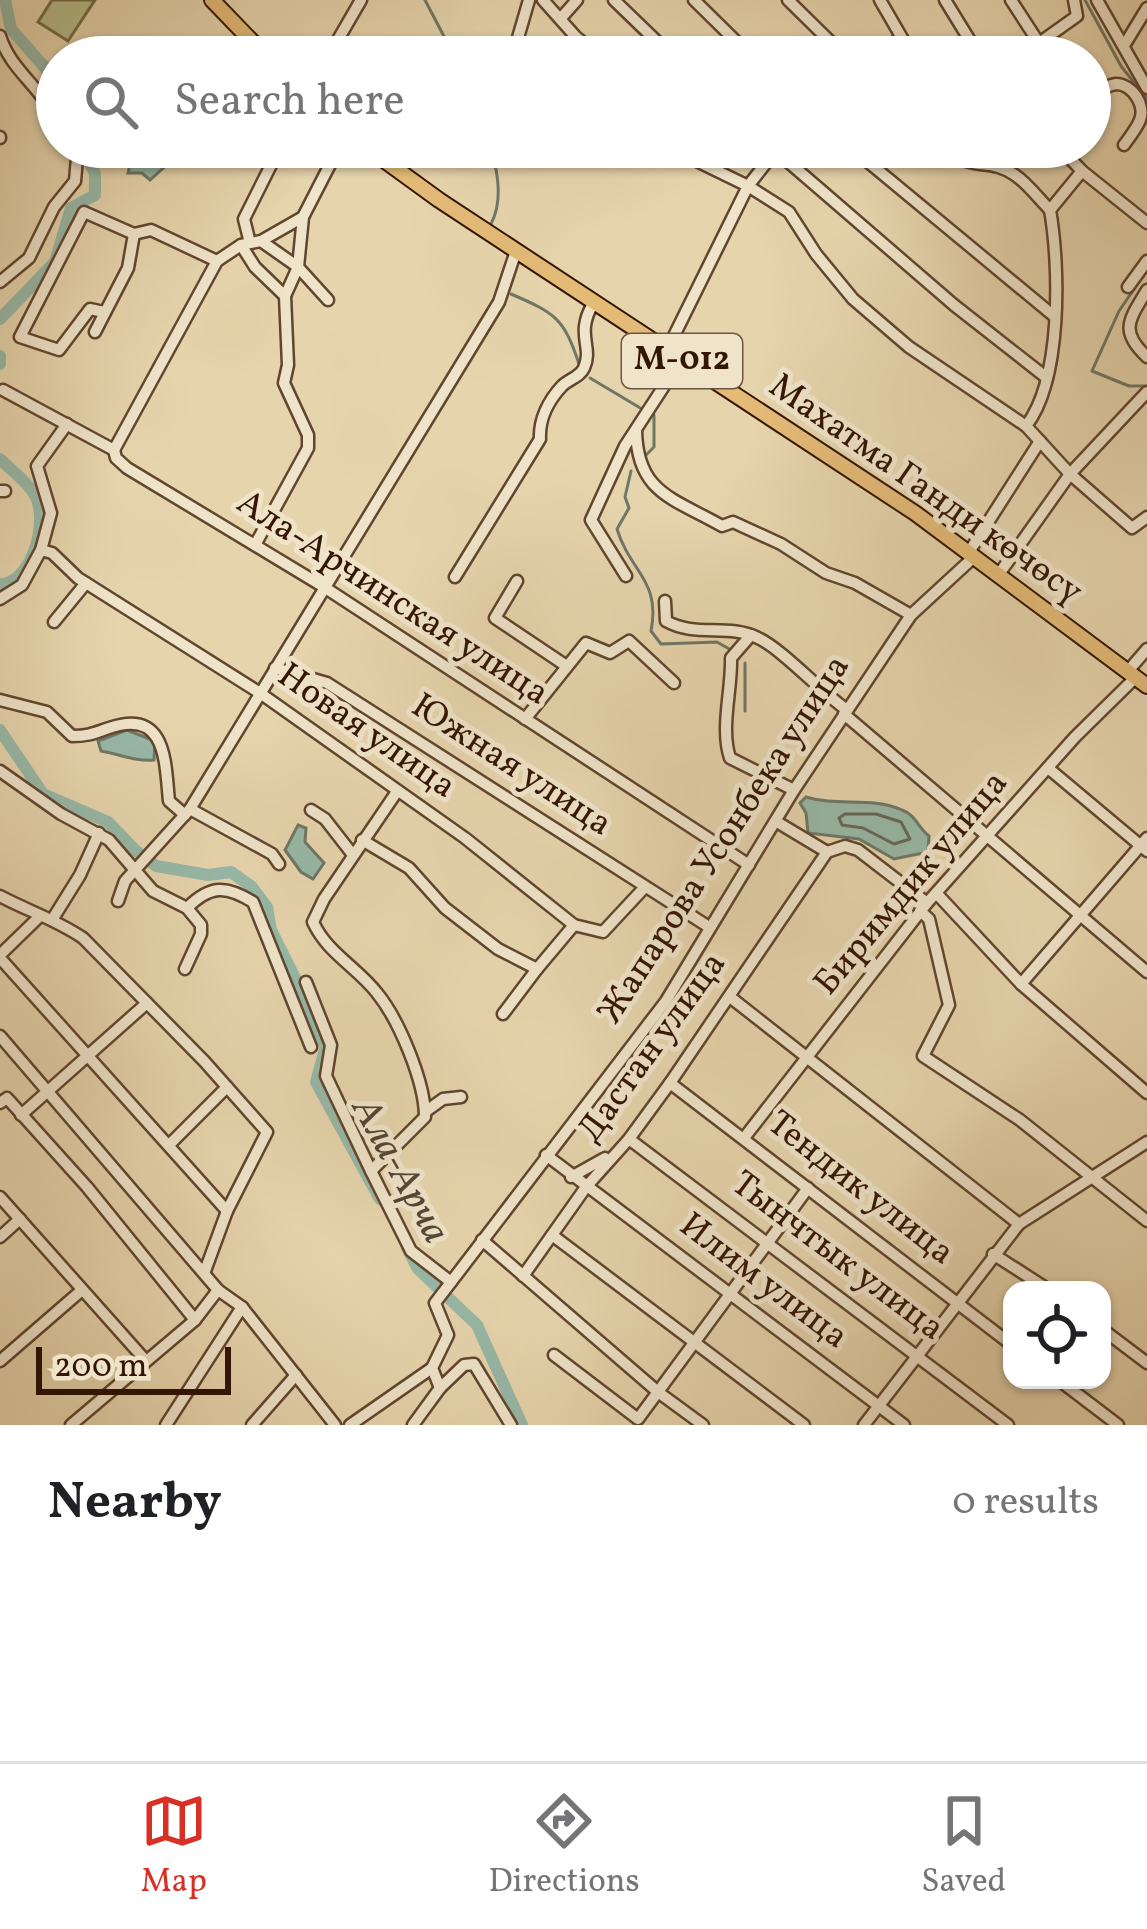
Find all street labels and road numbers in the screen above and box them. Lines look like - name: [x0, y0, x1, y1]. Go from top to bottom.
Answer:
- road number: М-012: [622, 334, 742, 388]
- street label: Махатма Ганди көчөсү: [758, 363, 1092, 617]
- street label: Ала-Арчинская улица: [226, 479, 558, 719]
- street label: Жапарова Усонбека улица: [587, 646, 863, 1034]
- street label: Новая улица: [267, 652, 465, 812]
- street label: Южная улица: [401, 682, 621, 850]
- street label: Биримдик улица: [803, 761, 1021, 1007]
- street label: Дастан улица: [567, 942, 739, 1154]
- street label: Тендик улица: [756, 1100, 964, 1278]
- street label: Тынчтык улица: [720, 1160, 954, 1354]
- street label: Илим улица: [668, 1202, 858, 1362]

